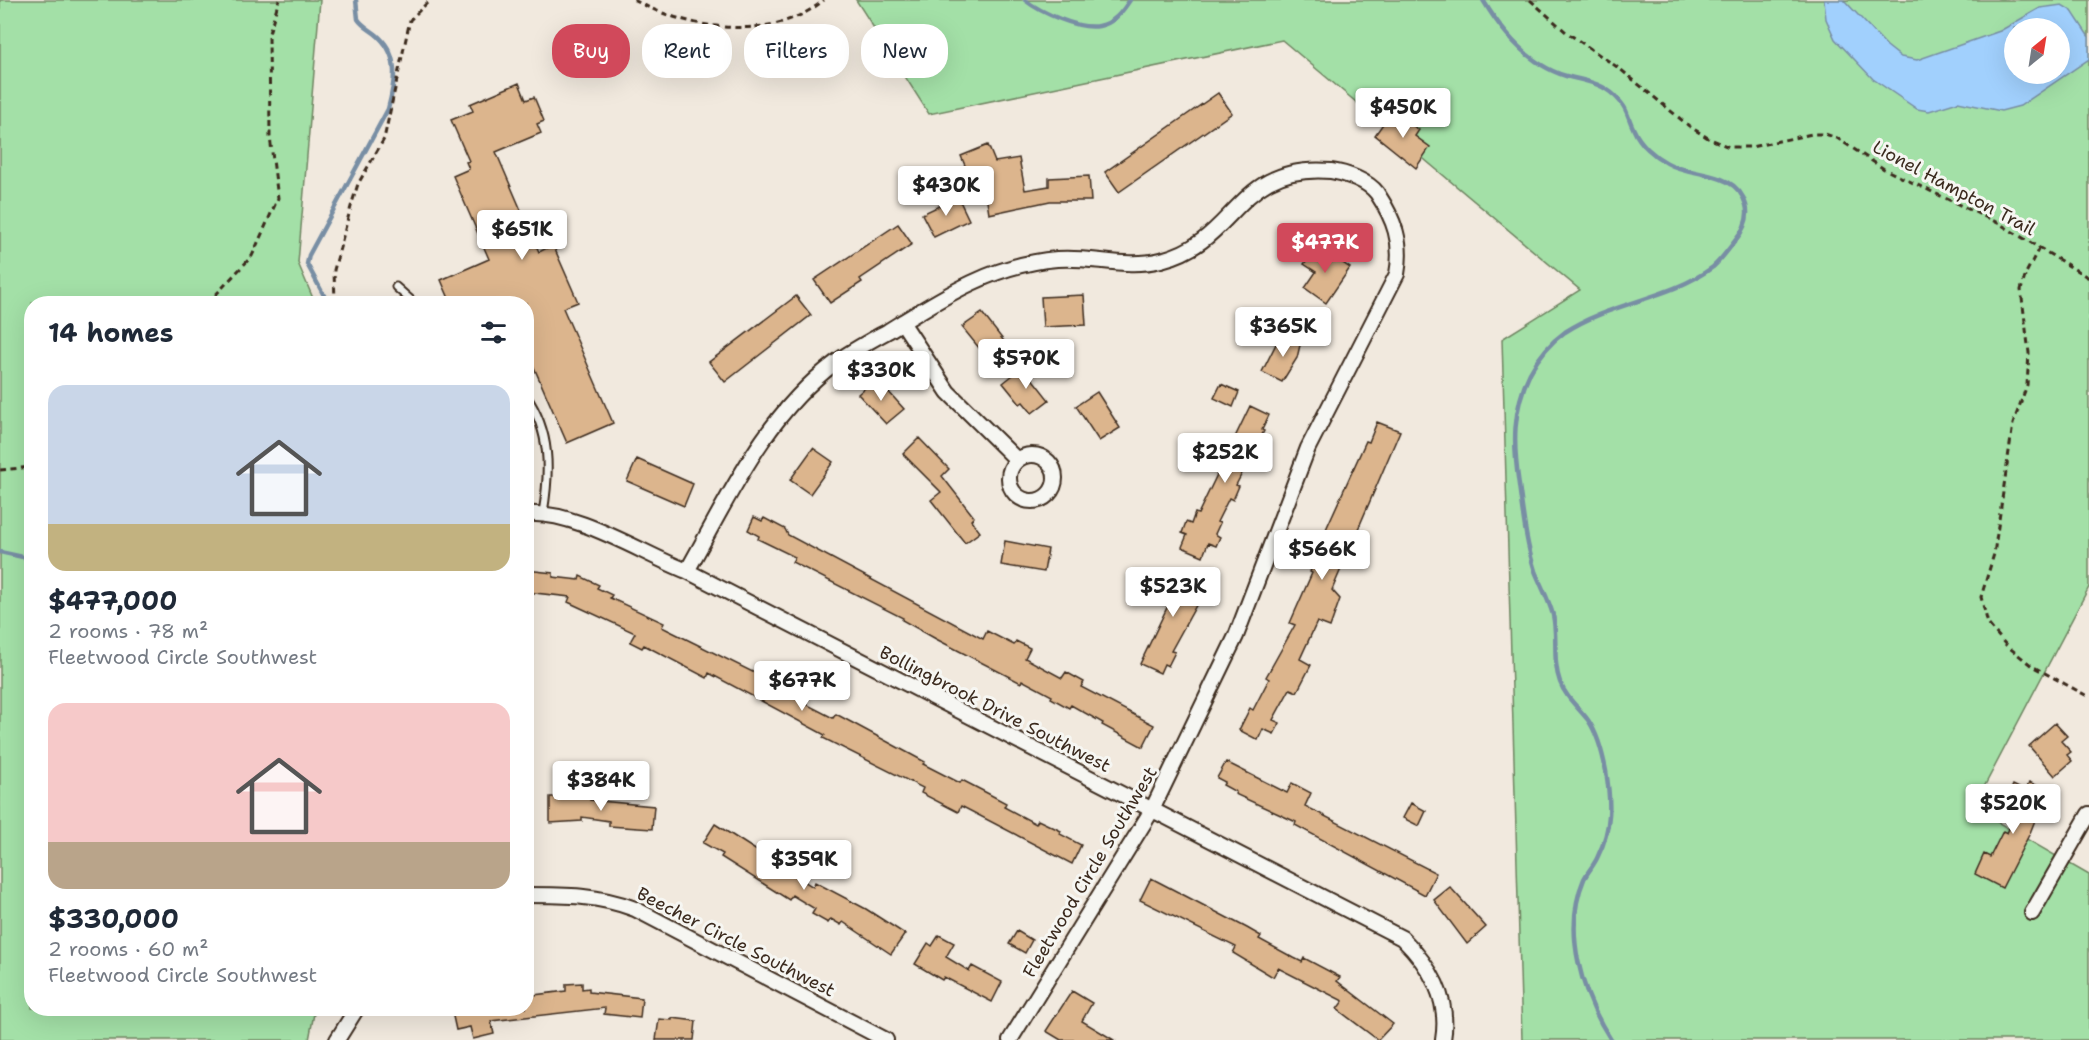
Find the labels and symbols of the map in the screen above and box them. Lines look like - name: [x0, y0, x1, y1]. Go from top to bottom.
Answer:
- north arrow: [2004, 18, 2070, 84]
- pin: $450K: [1361, 88, 1445, 139]
- street label: Lionel Hampton Trail: [1868, 135, 2040, 241]
- pin: $430K: [904, 166, 988, 217]
- pin: $651K: [480, 210, 564, 261]
- pin: $477K: [1283, 223, 1367, 274]
- pin: $365K: [1241, 307, 1325, 358]
- pin: $570K: [984, 339, 1068, 390]
- pin: $330K: [839, 351, 923, 402]
- pin: $252K: [1183, 433, 1267, 484]
- pin: $566K: [1280, 530, 1364, 581]
- pin: $523K: [1131, 567, 1215, 618]
- street label: Bollingbrook Drive Southwest: [875, 640, 1115, 778]
- pin: $677K: [760, 661, 844, 712]
- pin: $384K: [559, 761, 643, 812]
- street label: Fleetwood Circle Southwest: [1017, 762, 1163, 982]
- pin: $520K: [1971, 784, 2055, 835]
- pin: $359K: [762, 840, 846, 891]
- street label: Beecher Circle Southwest: [633, 881, 839, 1003]

